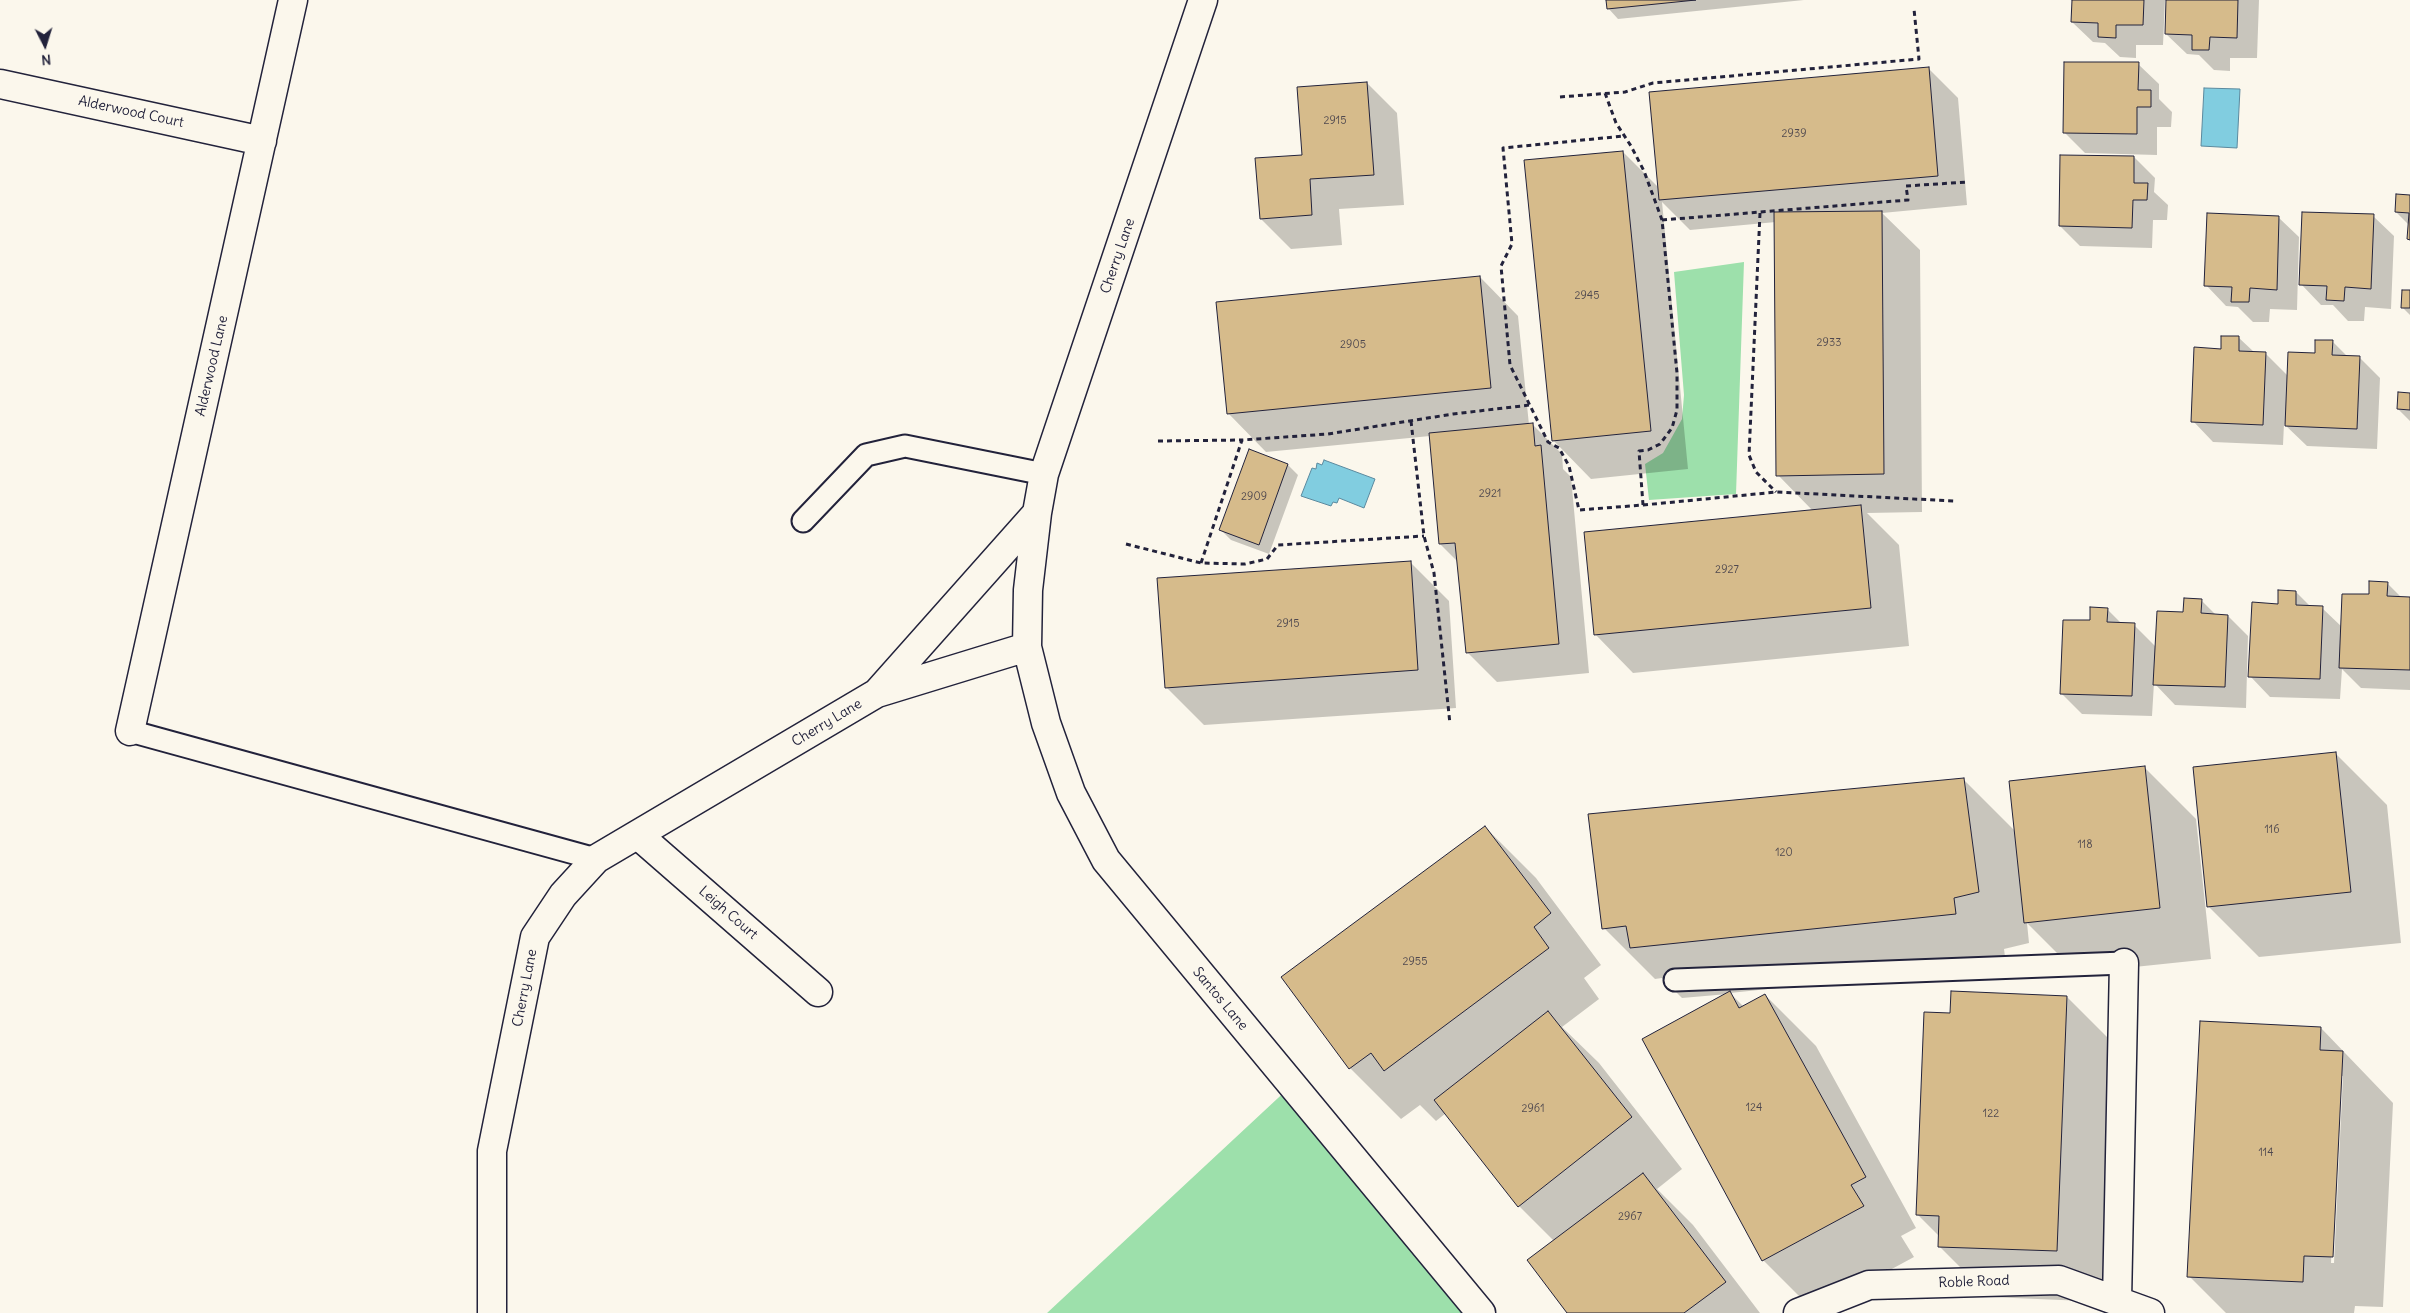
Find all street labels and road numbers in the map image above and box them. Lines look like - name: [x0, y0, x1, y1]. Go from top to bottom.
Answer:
- street label: Alderwood Court: [77, 93, 185, 131]
- street label: Cherry Lane: [1097, 216, 1139, 296]
- street label: Alderwood Lane: [192, 314, 232, 418]
- street label: Cherry Lane: [789, 696, 865, 750]
- street label: Leigh Court: [695, 883, 761, 943]
- street label: Cherry Lane: [509, 948, 541, 1028]
- street label: Santos Lane: [1189, 964, 1251, 1034]
- street label: Roble Road: [1938, 1272, 2010, 1292]

